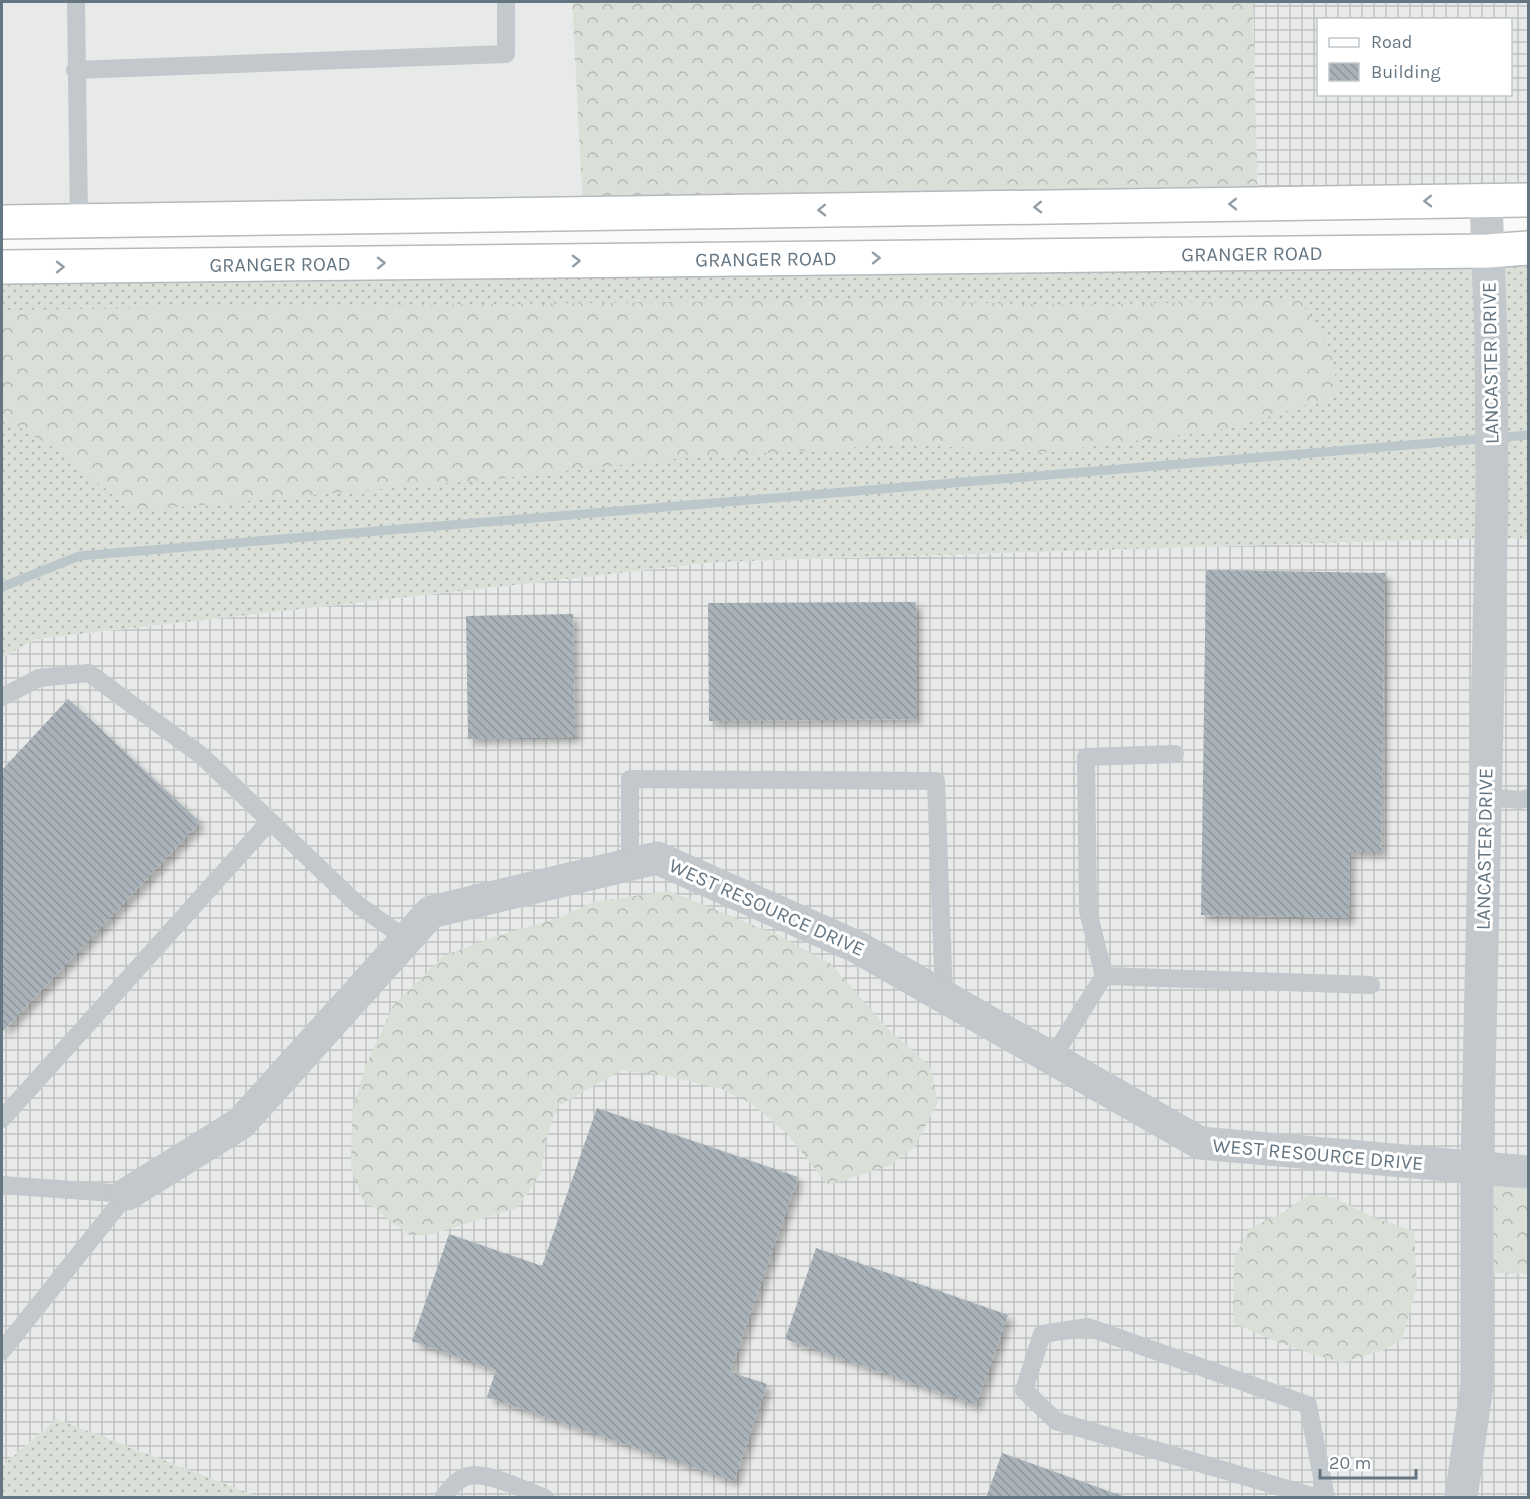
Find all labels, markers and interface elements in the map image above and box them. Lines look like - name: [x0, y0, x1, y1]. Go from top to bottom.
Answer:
- legend: [1317, 18, 1512, 96]
- text: Road: [1371, 31, 1412, 53]
- text: Building: [1371, 61, 1441, 83]
- one-way arrow: [1423, 195, 1432, 207]
- one-way arrow: [1229, 198, 1238, 210]
- one-way arrow: [1034, 200, 1043, 213]
- one-way arrow: [818, 204, 827, 216]
- street label: GRANGER ROAD: [1181, 242, 1323, 266]
- street label: GRANGER ROAD: [695, 247, 837, 272]
- street label: GRANGER ROAD: [209, 252, 351, 277]
- one-way arrow: [871, 252, 880, 264]
- one-way arrow: [571, 255, 580, 268]
- one-way arrow: [376, 257, 385, 270]
- one-way arrow: [55, 261, 64, 273]
- street label: LANCASTER DRIVE: [1478, 282, 1503, 444]
- street label: LANCASTER DRIVE: [1472, 768, 1497, 930]
- street label: WEST RESOURCE DRIVE: [665, 854, 868, 961]
- street label: WEST RESOURCE DRIVE: [1212, 1134, 1424, 1175]
- scale bar: [1320, 1442, 1416, 1480]
- text: 20 m: [1329, 1452, 1371, 1474]

